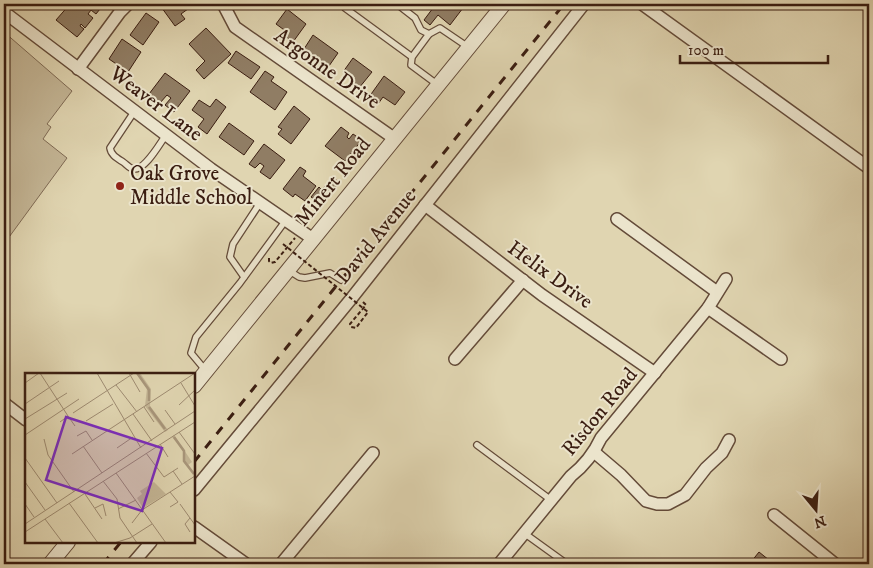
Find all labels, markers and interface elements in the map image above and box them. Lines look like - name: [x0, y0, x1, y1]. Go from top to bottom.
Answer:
- street label: Argonne Drive: [269, 23, 385, 115]
- scale bar: [680, 32, 828, 64]
- text: 100 m: [688, 41, 724, 60]
- street label: Weaver Lane: [104, 60, 208, 148]
- street label: Minert Road: [289, 132, 377, 232]
- place label: Oak Grove Middle School: [130, 161, 253, 211]
- marker: Oak Grove Middle School: [114, 180, 126, 192]
- street label: David Avenue: [330, 184, 422, 290]
- street label: Helix Drive: [502, 235, 598, 315]
- street label: Risdon Road: [557, 362, 644, 461]
- inset map: [25, 373, 195, 543]
- north arrow: [790, 486, 840, 536]
- text: N: [811, 511, 828, 532]

